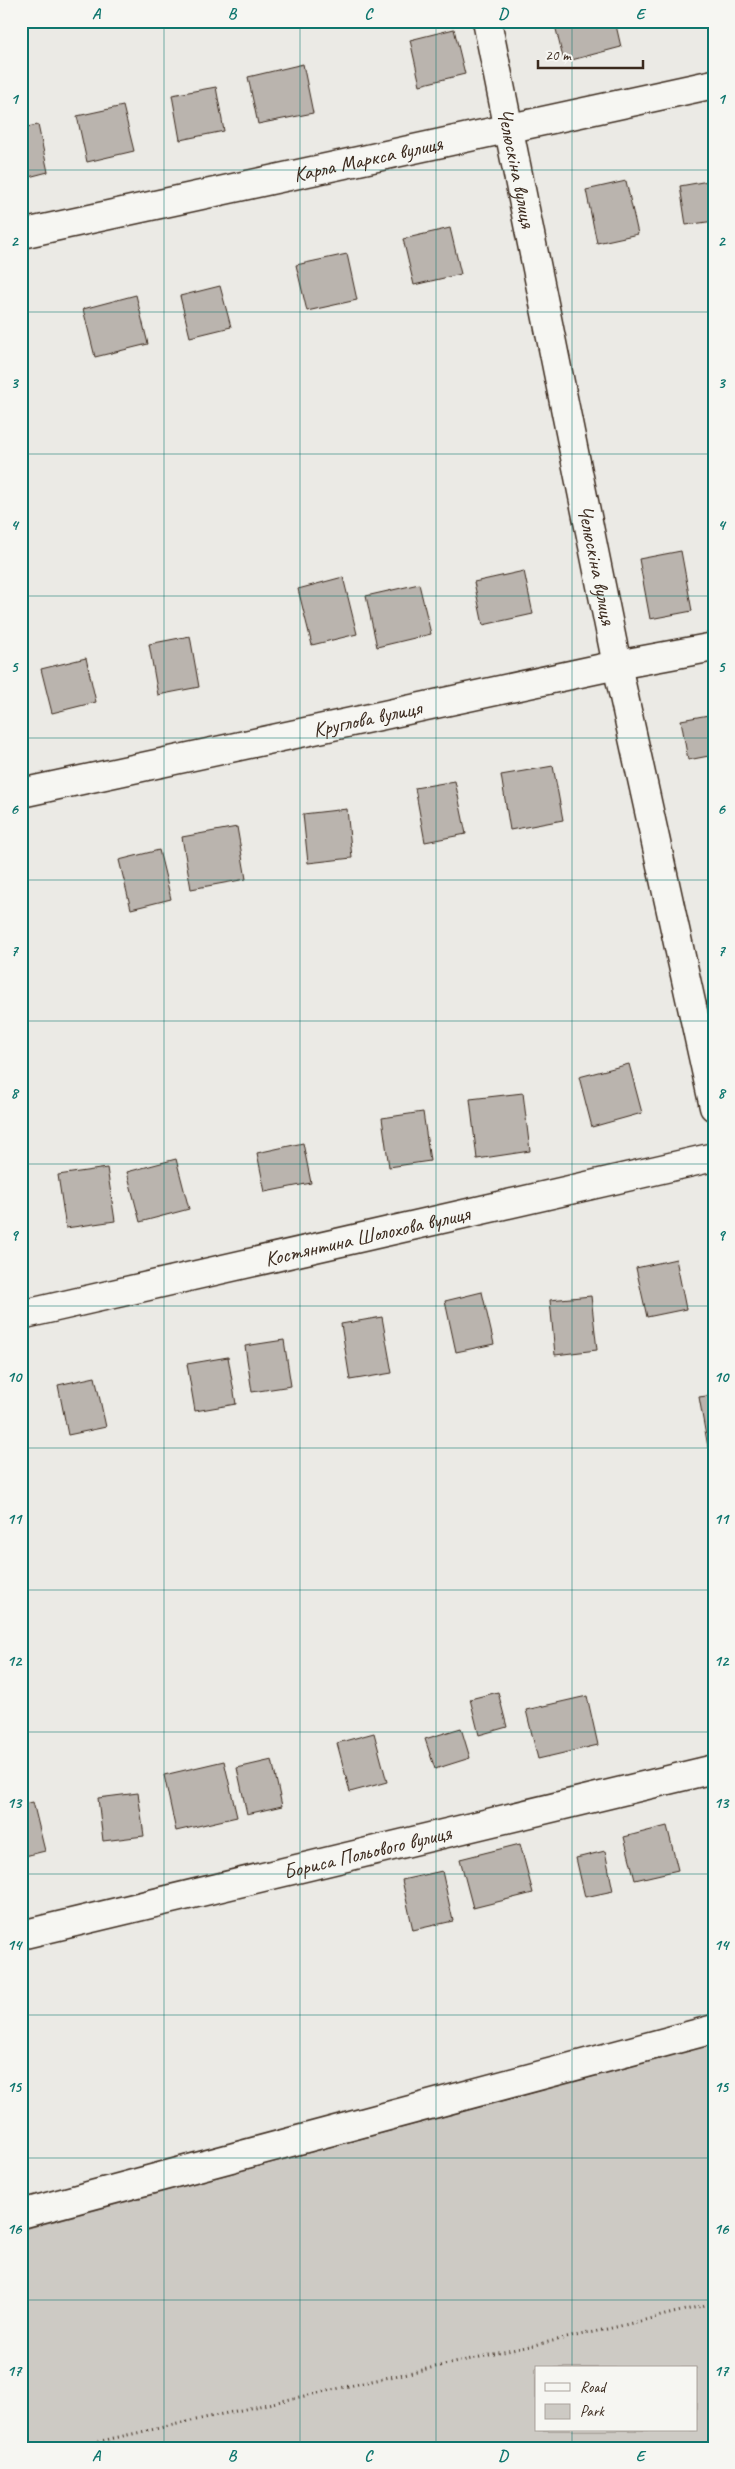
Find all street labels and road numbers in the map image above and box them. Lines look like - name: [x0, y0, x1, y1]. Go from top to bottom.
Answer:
- street label: Челюскіна вулиця: [492, 106, 542, 231]
- street label: Карла Маркса вулиця: [291, 130, 446, 188]
- street label: Челюскіна вулиця: [572, 503, 622, 628]
- street label: Круглова вулиця: [310, 694, 426, 743]
- street label: Костянтина Шолохова вулиця: [262, 1200, 473, 1272]
- street label: Бориса Польового вулиця: [281, 1819, 455, 1885]

